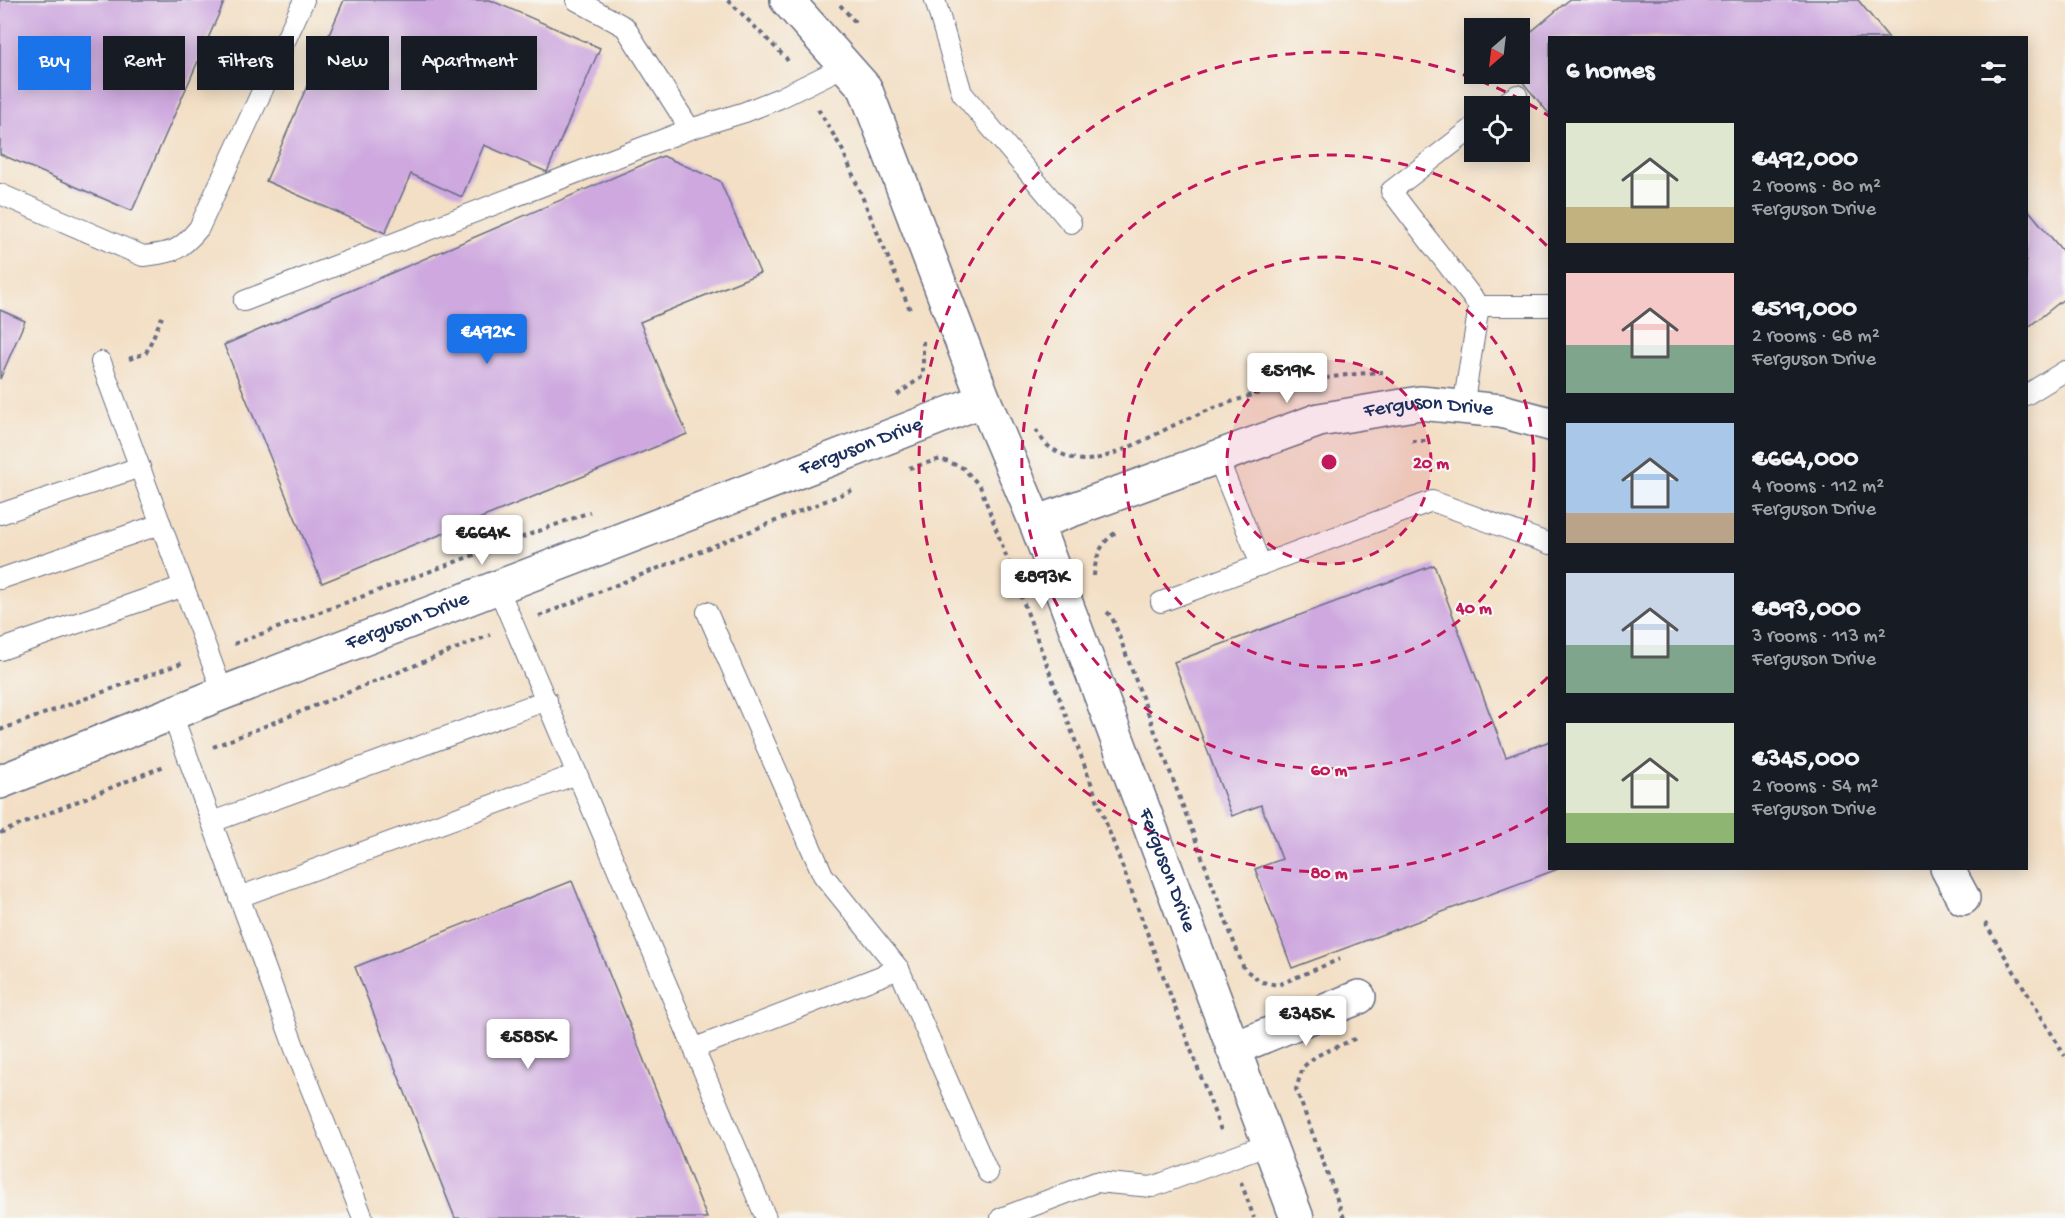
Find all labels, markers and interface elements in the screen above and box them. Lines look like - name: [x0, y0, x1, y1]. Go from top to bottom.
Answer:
- north arrow: [1464, 18, 1530, 84]
- map controls: [1464, 18, 1530, 162]
- chip: Buy: [18, 36, 91, 90]
- chip: Rent: [103, 36, 185, 90]
- chip: Filters: [197, 36, 294, 90]
- chip: New: [306, 36, 389, 90]
- chip: Apartment: [401, 36, 537, 90]
- icon: filters: [1977, 56, 2010, 89]
- text: 6 homes: [1566, 57, 1654, 88]
- button: locate: [1464, 96, 1530, 162]
- text: €492,000: [1752, 145, 1858, 176]
- icon: home: [1614, 147, 1686, 219]
- text: 2 rooms · 80 m²: [1752, 176, 1881, 199]
- text: Ferguson Drive: [1752, 199, 1876, 222]
- text: €519,000: [1752, 295, 1857, 326]
- icon: home: [1614, 297, 1686, 369]
- pin: €492K: [445, 314, 529, 365]
- text: €492K: [461, 322, 513, 345]
- text: 2 rooms · 68 m²: [1752, 326, 1880, 349]
- text: Ferguson Drive: [1752, 349, 1876, 372]
- pin: €519K: [1245, 353, 1329, 404]
- text: €519K: [1261, 361, 1313, 384]
- street label: Ferguson Drive: [1361, 390, 1496, 425]
- street label: Ferguson Drive: [795, 412, 928, 483]
- text: €664,000: [1752, 445, 1859, 476]
- icon: home: [1614, 447, 1686, 519]
- centre of rings: [1319, 452, 1339, 472]
- text: 20 m: [1413, 454, 1449, 475]
- text: 4 rooms · 112 m²: [1752, 476, 1884, 499]
- text: Ferguson Drive: [1752, 499, 1876, 522]
- pin: €664K: [440, 515, 524, 566]
- text: €664K: [456, 523, 508, 546]
- pin: €893K: [1000, 559, 1084, 610]
- text: €893K: [1015, 567, 1069, 590]
- street label: Ferguson Drive: [341, 586, 474, 657]
- text: €893,000: [1752, 595, 1861, 626]
- icon: home: [1614, 597, 1686, 669]
- text: 40 m: [1455, 599, 1492, 620]
- text: 3 rooms · 113 m²: [1752, 626, 1886, 649]
- text: Ferguson Drive: [1752, 649, 1876, 672]
- text: €345,000: [1752, 745, 1859, 776]
- icon: home: [1614, 747, 1686, 819]
- text: 60 m: [1311, 761, 1347, 782]
- text: 2 rooms · 54 m²: [1752, 776, 1879, 799]
- text: Ferguson Drive: [1752, 799, 1876, 822]
- street label: Ferguson Drive: [1131, 804, 1201, 937]
- text: 80 m: [1310, 864, 1348, 885]
- pin: €345K: [1264, 996, 1348, 1047]
- text: €345K: [1279, 1004, 1333, 1027]
- pin: €585K: [486, 1019, 570, 1070]
- text: €585K: [501, 1027, 555, 1050]

